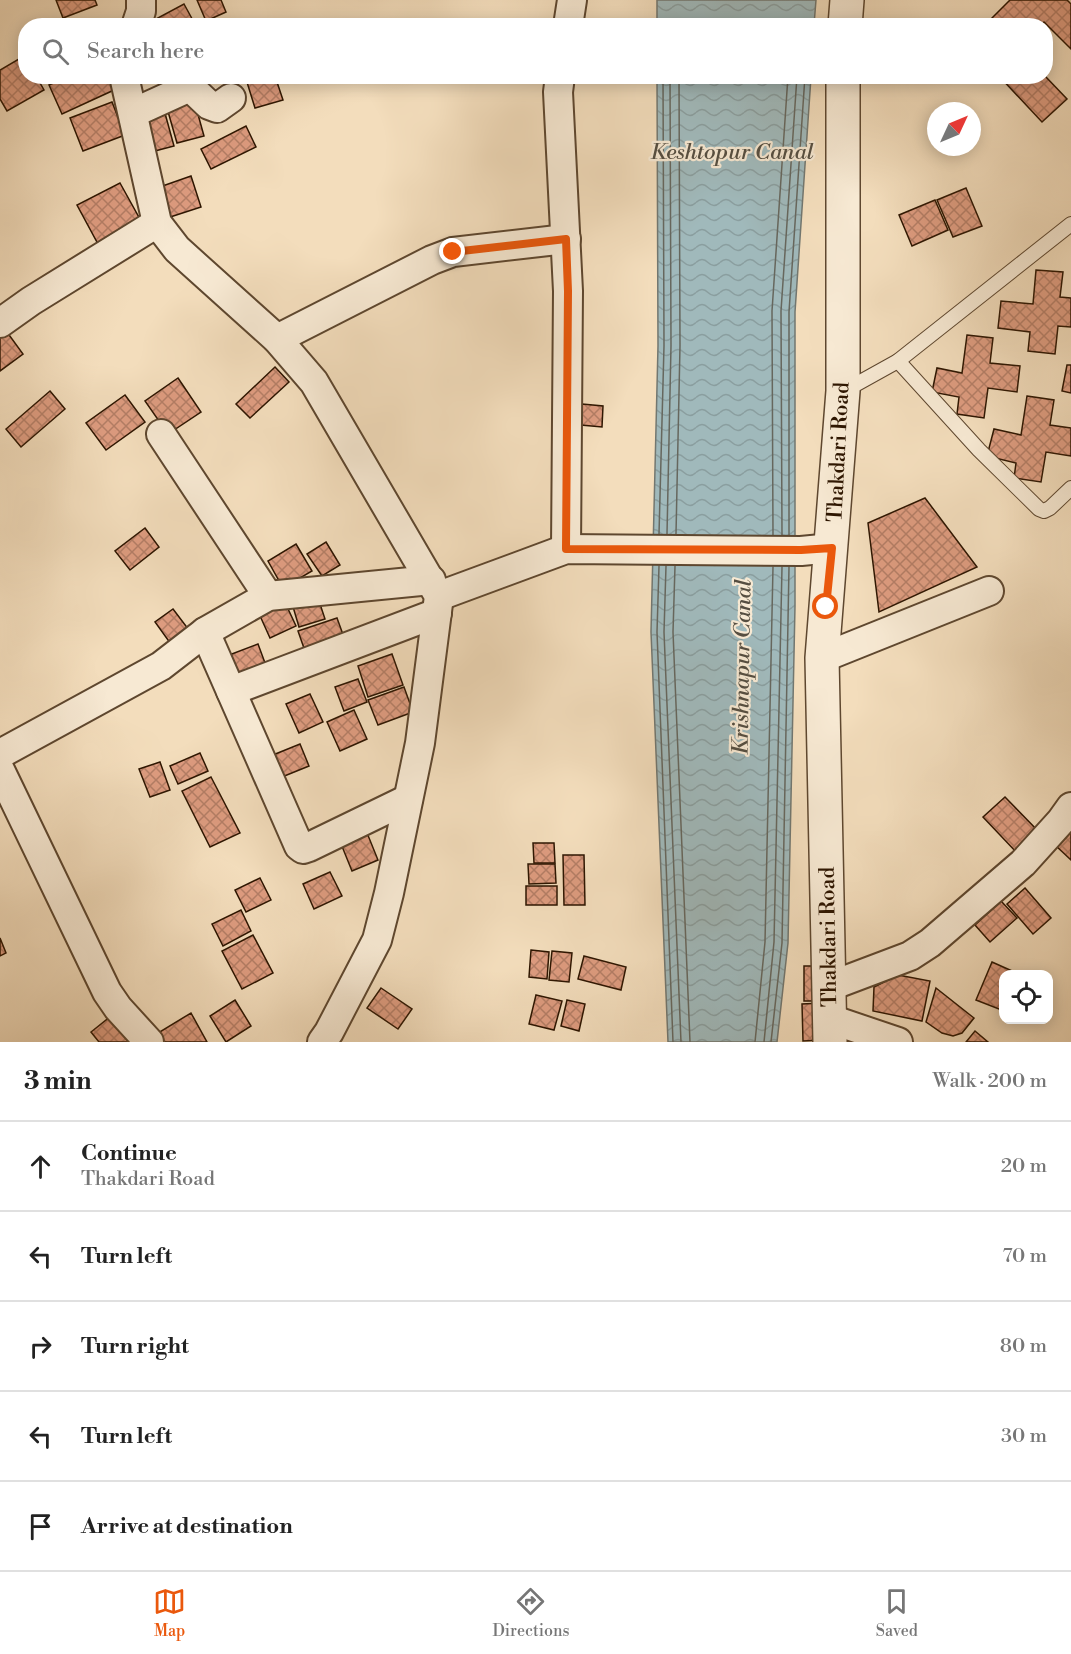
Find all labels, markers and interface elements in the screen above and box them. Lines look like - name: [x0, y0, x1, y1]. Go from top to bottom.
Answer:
- search box: [18, 18, 1053, 84]
- icon: search: [39, 35, 72, 68]
- text: Search here: [87, 38, 204, 65]
- north arrow: [927, 102, 981, 156]
- water label: Keshtopur Canal: [650, 139, 814, 166]
- route end: [439, 238, 465, 264]
- street label: Thakdari Road: [822, 381, 856, 523]
- water label: Krishnapur Canal: [727, 579, 758, 755]
- route start: [812, 593, 838, 619]
- street label: Thakdari Road: [815, 866, 843, 1007]
- map controls: [999, 970, 1053, 1024]
- button: locate: [999, 970, 1053, 1024]
- text: 3 min: [24, 1065, 92, 1097]
- text: Walk · 200 m: [933, 1069, 1047, 1094]
- text: Continue: [81, 1140, 177, 1167]
- icon: ahead: [24, 1150, 57, 1183]
- text: 20 m: [1001, 1154, 1047, 1179]
- text: Thakdari Road: [81, 1167, 215, 1192]
- icon: left: [24, 1240, 57, 1273]
- text: Turn left: [81, 1243, 172, 1270]
- text: 70 m: [1003, 1244, 1047, 1269]
- icon: right: [24, 1330, 57, 1363]
- text: Turn right: [81, 1333, 189, 1360]
- text: 80 m: [1000, 1334, 1047, 1359]
- icon: left: [24, 1420, 57, 1453]
- text: Turn left: [81, 1423, 172, 1450]
- text: 30 m: [1001, 1424, 1047, 1449]
- icon: arrive: [24, 1510, 57, 1543]
- text: Arrive at destination: [81, 1513, 293, 1540]
- tab: Map: [153, 1585, 186, 1641]
- tab: Directions: [492, 1585, 570, 1641]
- tab: Saved: [876, 1585, 918, 1641]

